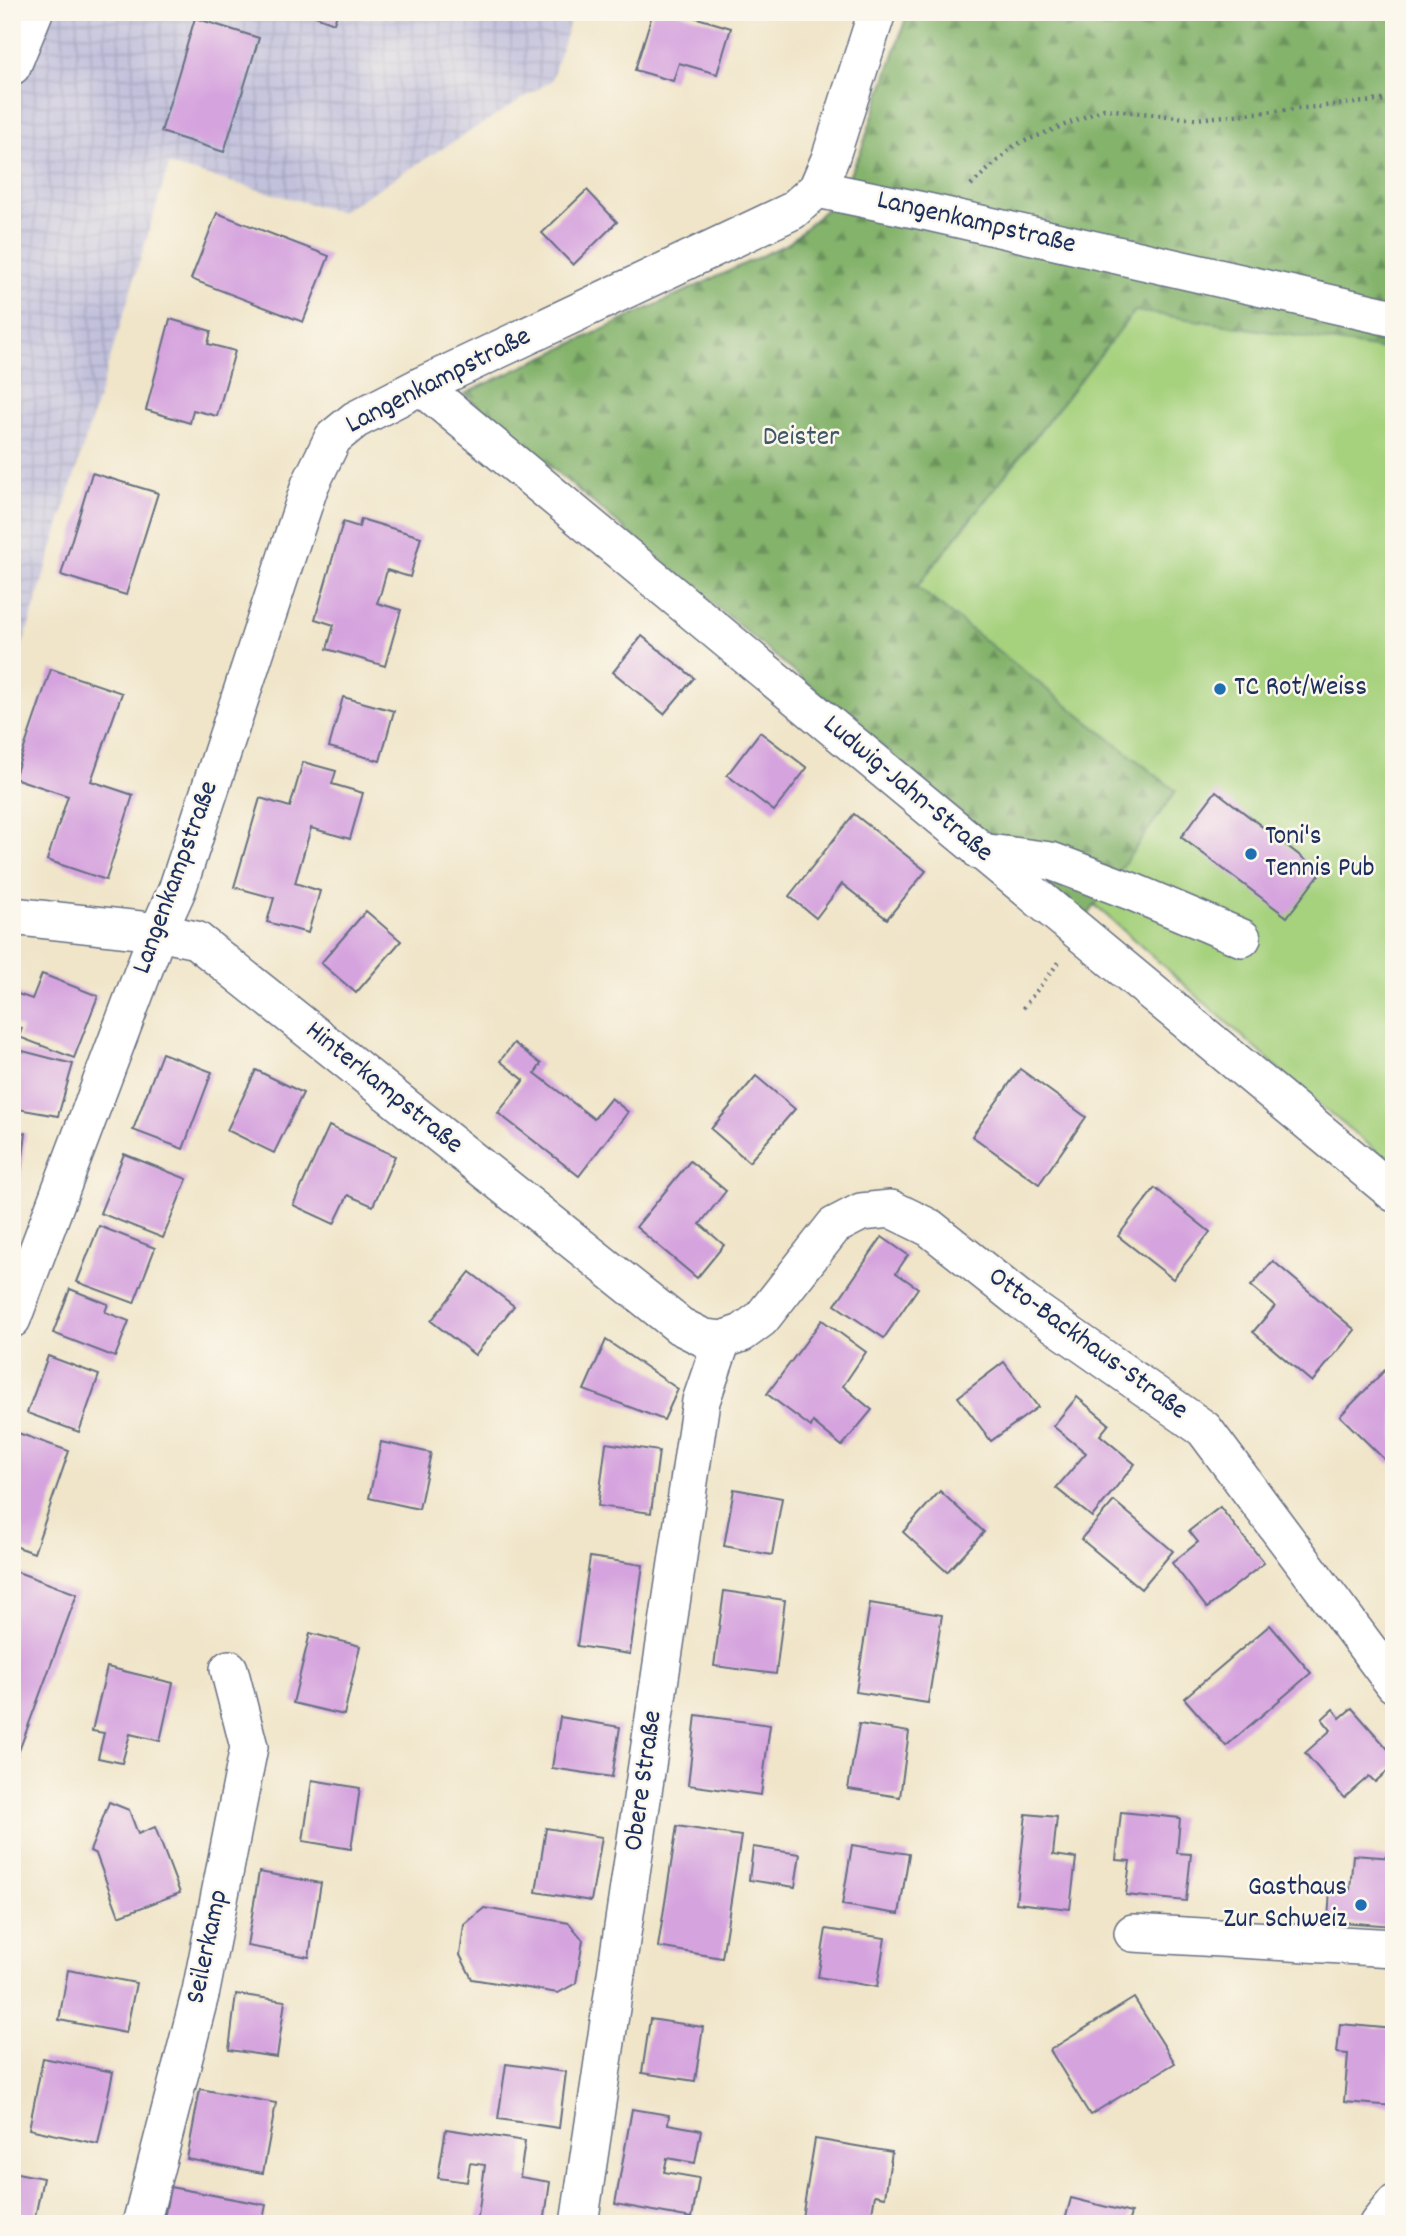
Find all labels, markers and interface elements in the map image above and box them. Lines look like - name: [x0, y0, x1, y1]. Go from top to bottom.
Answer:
- street label: Langenkampstraße: [873, 182, 1079, 266]
- street label: Langenkampstraße: [339, 318, 539, 446]
- park label: Deister: [763, 419, 840, 459]
- place label: TC Rot/Weiss: [1234, 669, 1367, 709]
- marker: TC Rot/Weiss: [1212, 681, 1228, 697]
- street label: Ludwig-Jahn-Straße: [813, 706, 1001, 874]
- street label: Langenkampstraße: [123, 776, 231, 980]
- place label: Toni's Tennis Pub: [1265, 818, 1375, 890]
- marker: Toni's Tennis Pub: [1243, 846, 1259, 862]
- street label: Hinterkampstraße: [295, 1013, 471, 1165]
- street label: Otto-Backhaus-Straße: [979, 1259, 1195, 1431]
- street label: Obere Straße: [615, 1708, 675, 1854]
- place label: Gasthaus Zur Schweiz: [1223, 1869, 1347, 1941]
- street label: Seilerkamp: [177, 1886, 241, 2008]
- marker: Gasthaus Zur Schweiz: [1353, 1897, 1369, 1913]

